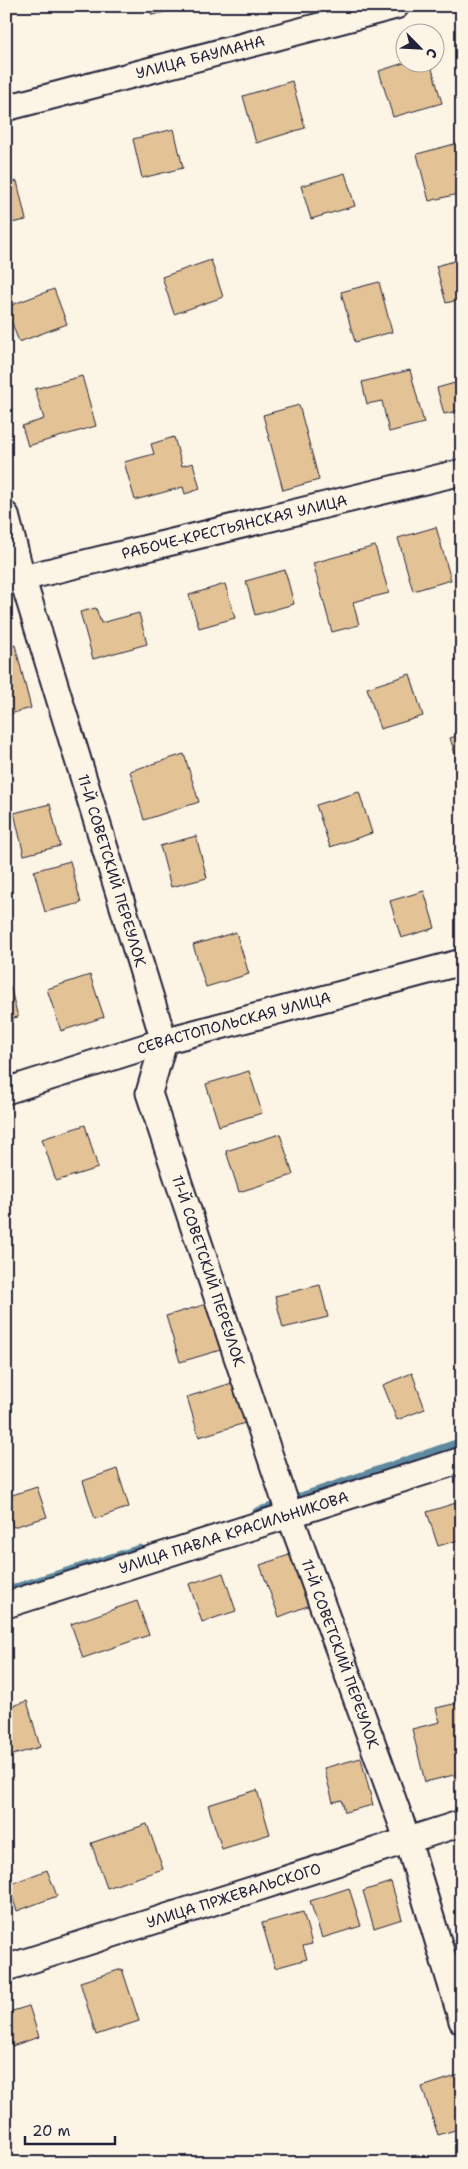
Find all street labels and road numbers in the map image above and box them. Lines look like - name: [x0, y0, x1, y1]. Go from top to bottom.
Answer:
- street label: УЛИЦА БАУМАНА: [134, 31, 267, 84]
- street label: РАБОЧЕ-КРЕСТЬЯНСКАЯ УЛИЦА: [120, 490, 349, 564]
- street label: 11-Й СОВЕТСКИЙ ПЕРЕУЛОК: [73, 772, 151, 970]
- street label: СЕВАСТОПОЛЬСКАЯ УЛИЦА: [134, 987, 333, 1059]
- street label: 11-Й СОВЕТСКИЙ ПЕРЕУЛОК: [167, 1173, 250, 1370]
- street label: УЛИЦА ПАВЛА КРАСИЛЬНИКОВА: [116, 1487, 351, 1578]
- street label: 11-Й СОВЕТСКИЙ ПЕРЕУЛОК: [296, 1556, 384, 1752]
- street label: УЛИЦА ПРЖЕВАЛЬСКОГО: [144, 1858, 324, 1933]

